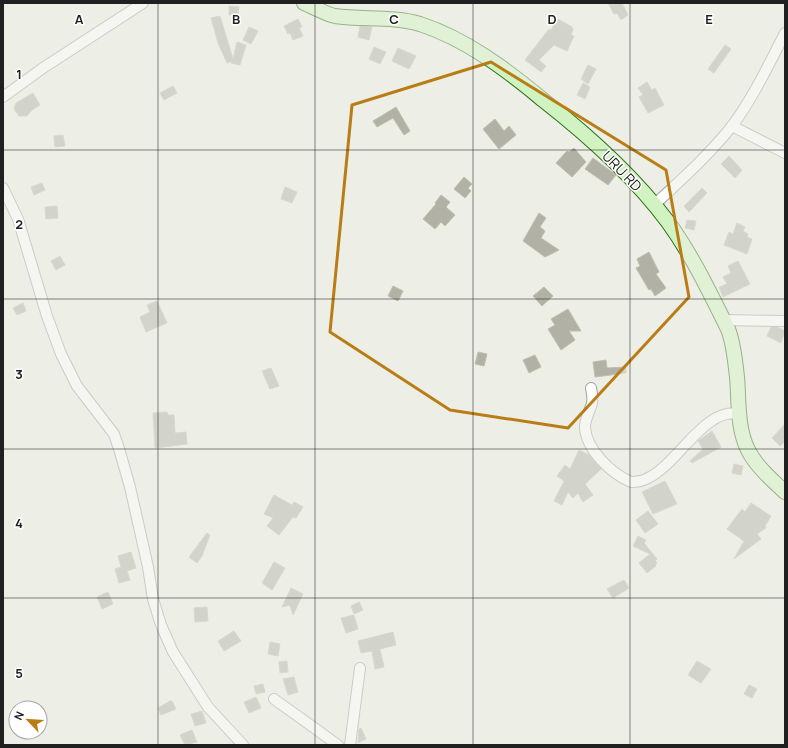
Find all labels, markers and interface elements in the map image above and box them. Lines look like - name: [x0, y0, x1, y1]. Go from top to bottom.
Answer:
- text: A: [75, 10, 84, 28]
- text: B: [232, 10, 240, 28]
- text: C: [389, 10, 399, 28]
- text: D: [547, 10, 557, 28]
- text: E: [705, 10, 713, 28]
- text: 1: [16, 65, 22, 83]
- street label: URU RD: [598, 146, 646, 195]
- text: 2: [15, 215, 23, 233]
- text: 3: [15, 365, 23, 383]
- text: 4: [15, 514, 23, 532]
- text: 5: [15, 664, 23, 682]
- north arrow: [8, 700, 48, 740]
- text: N: [10, 709, 27, 722]

